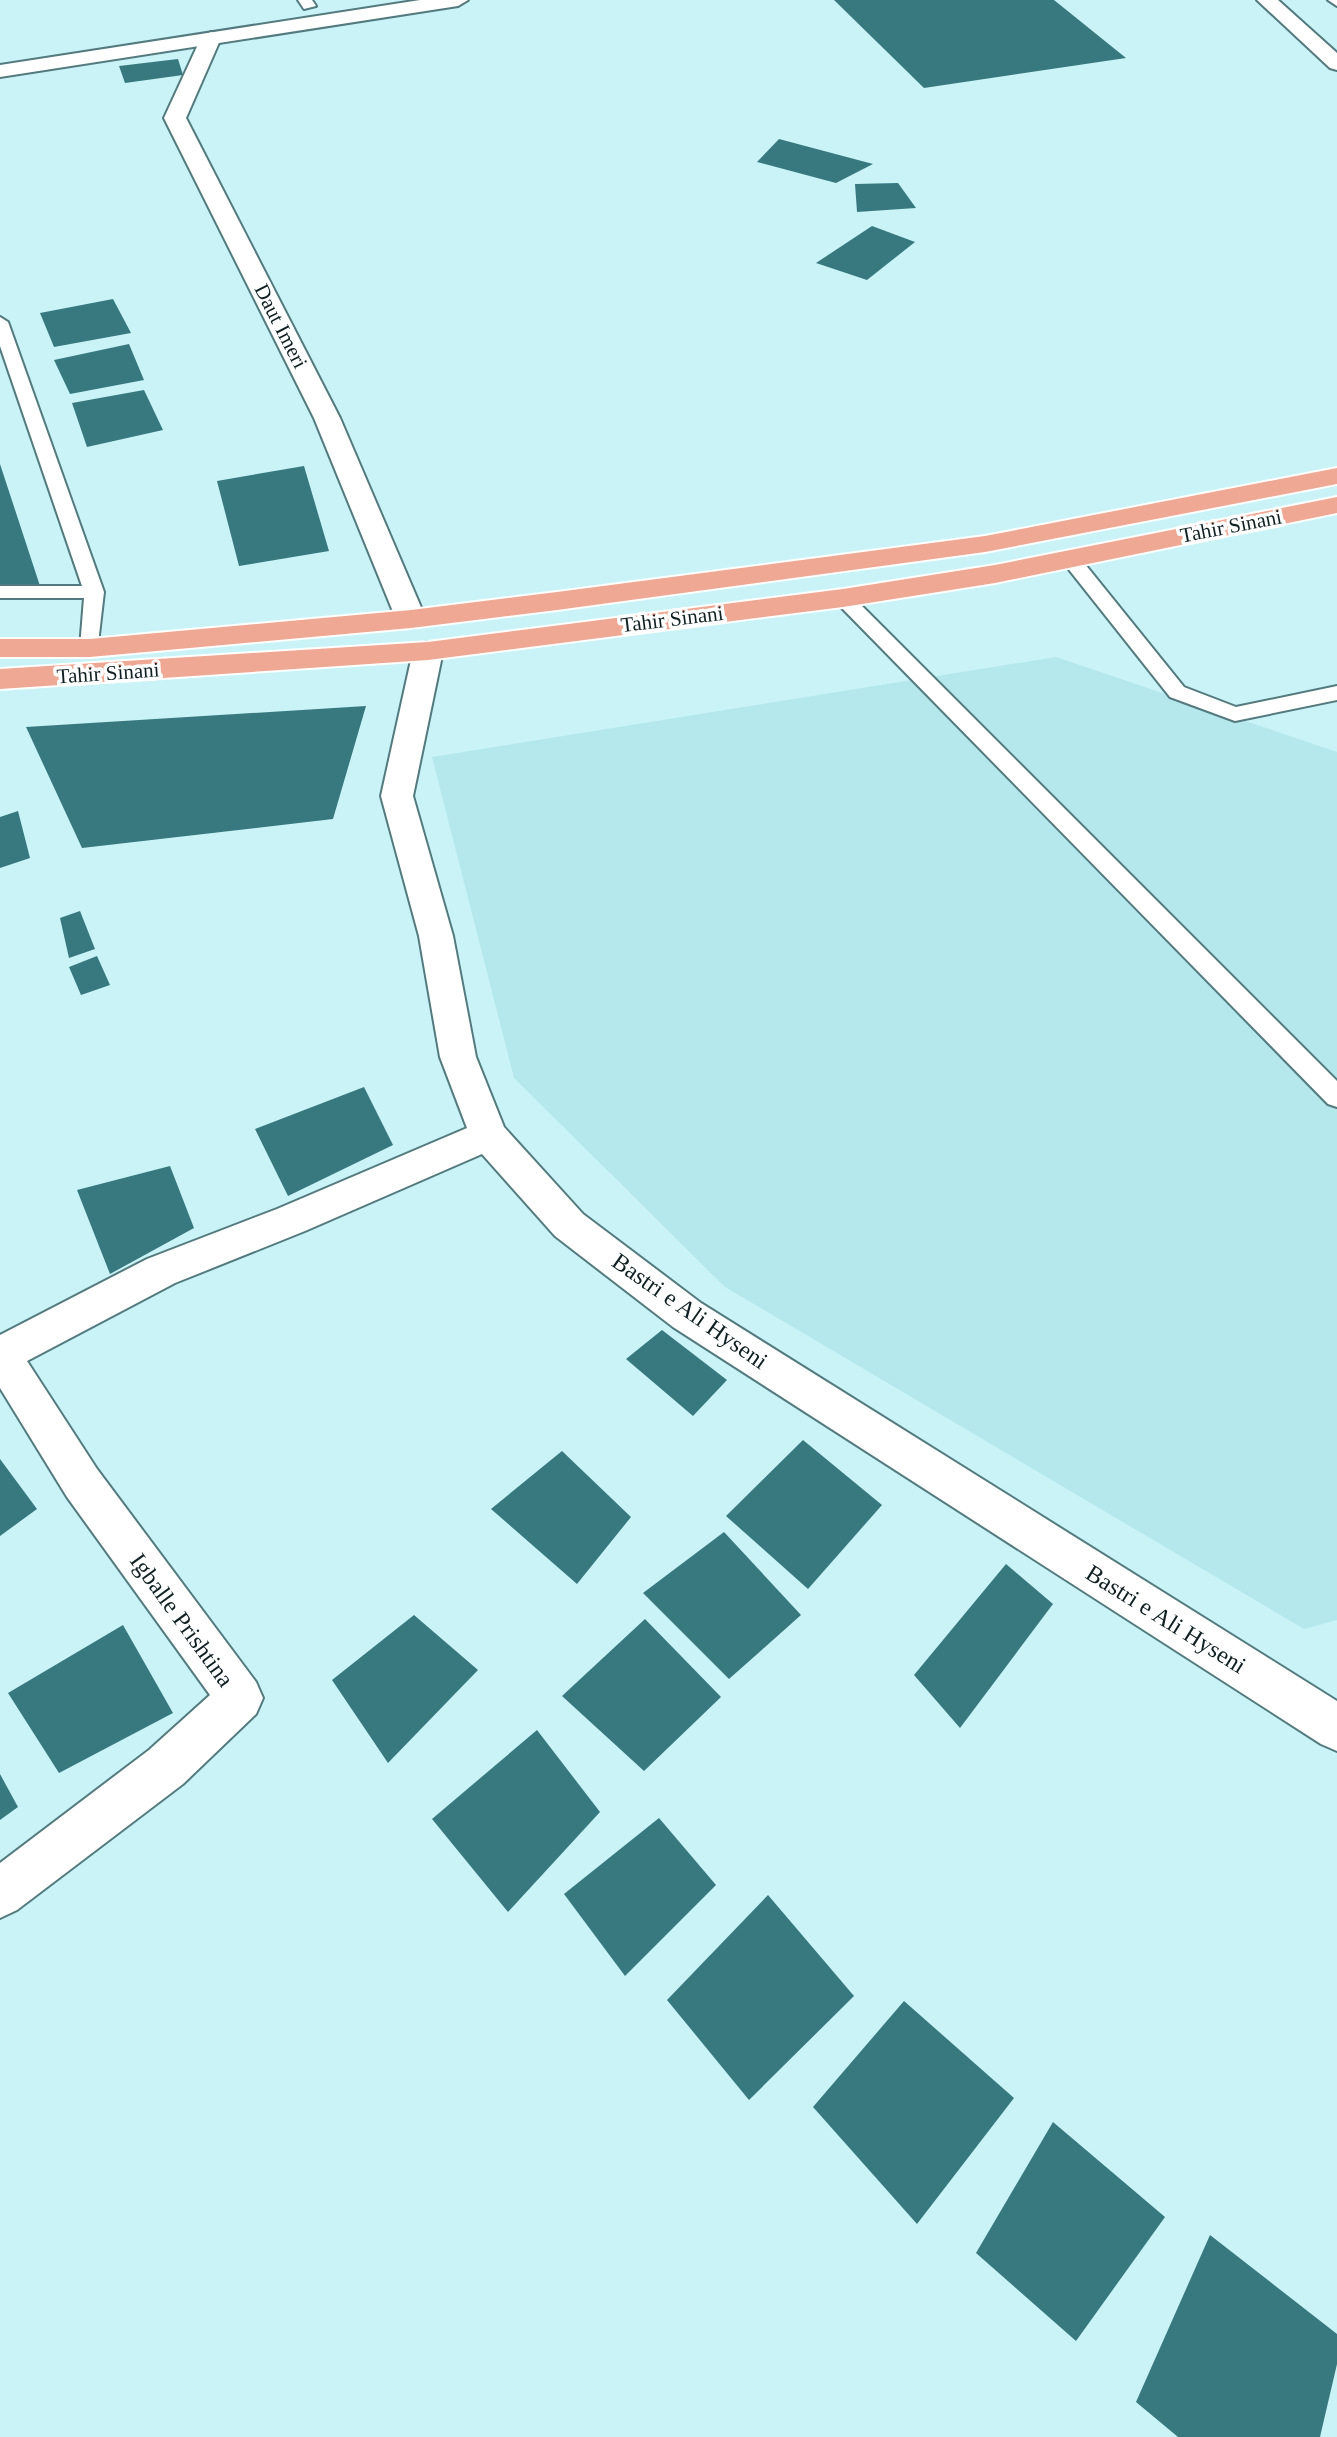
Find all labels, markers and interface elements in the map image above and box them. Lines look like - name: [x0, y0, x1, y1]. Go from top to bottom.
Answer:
- street label: Daut Imeri: [250, 280, 313, 372]
- street label: Tahir Sinani: [1178, 504, 1284, 548]
- street label: Tahir Sinani: [619, 601, 725, 637]
- street label: Tahir Sinani: [56, 657, 160, 689]
- street label: Bastri e Ali Hyseni: [607, 1248, 773, 1374]
- street label: Igballe Prishtina: [125, 1548, 239, 1692]
- street label: Bastri e Ali Hyseni: [1081, 1559, 1251, 1679]

